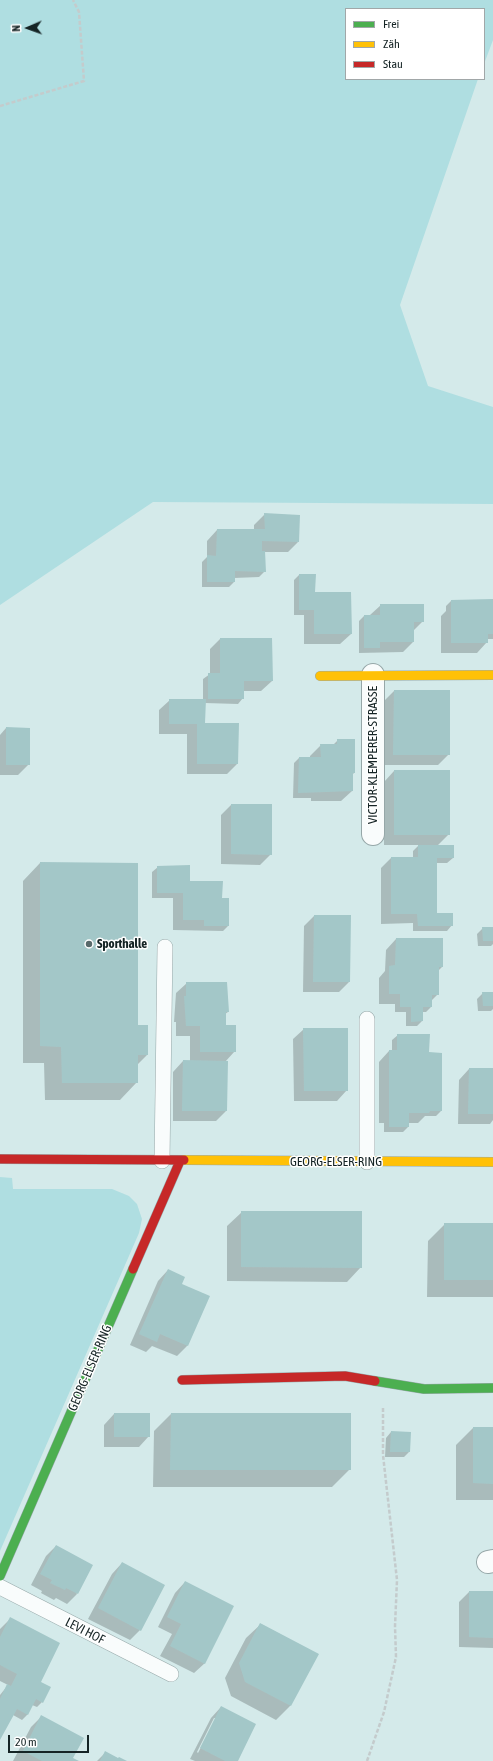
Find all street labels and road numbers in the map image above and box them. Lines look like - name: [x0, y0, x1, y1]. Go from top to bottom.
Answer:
- street label: VICTOR-KLEMPERER-STRASSE: [365, 686, 381, 824]
- street label: GEORG-ELSER-RING: [290, 1154, 382, 1170]
- street label: GEORG-ELSER-RING: [65, 1323, 115, 1413]
- street label: LEVI HOF: [63, 1614, 107, 1648]

